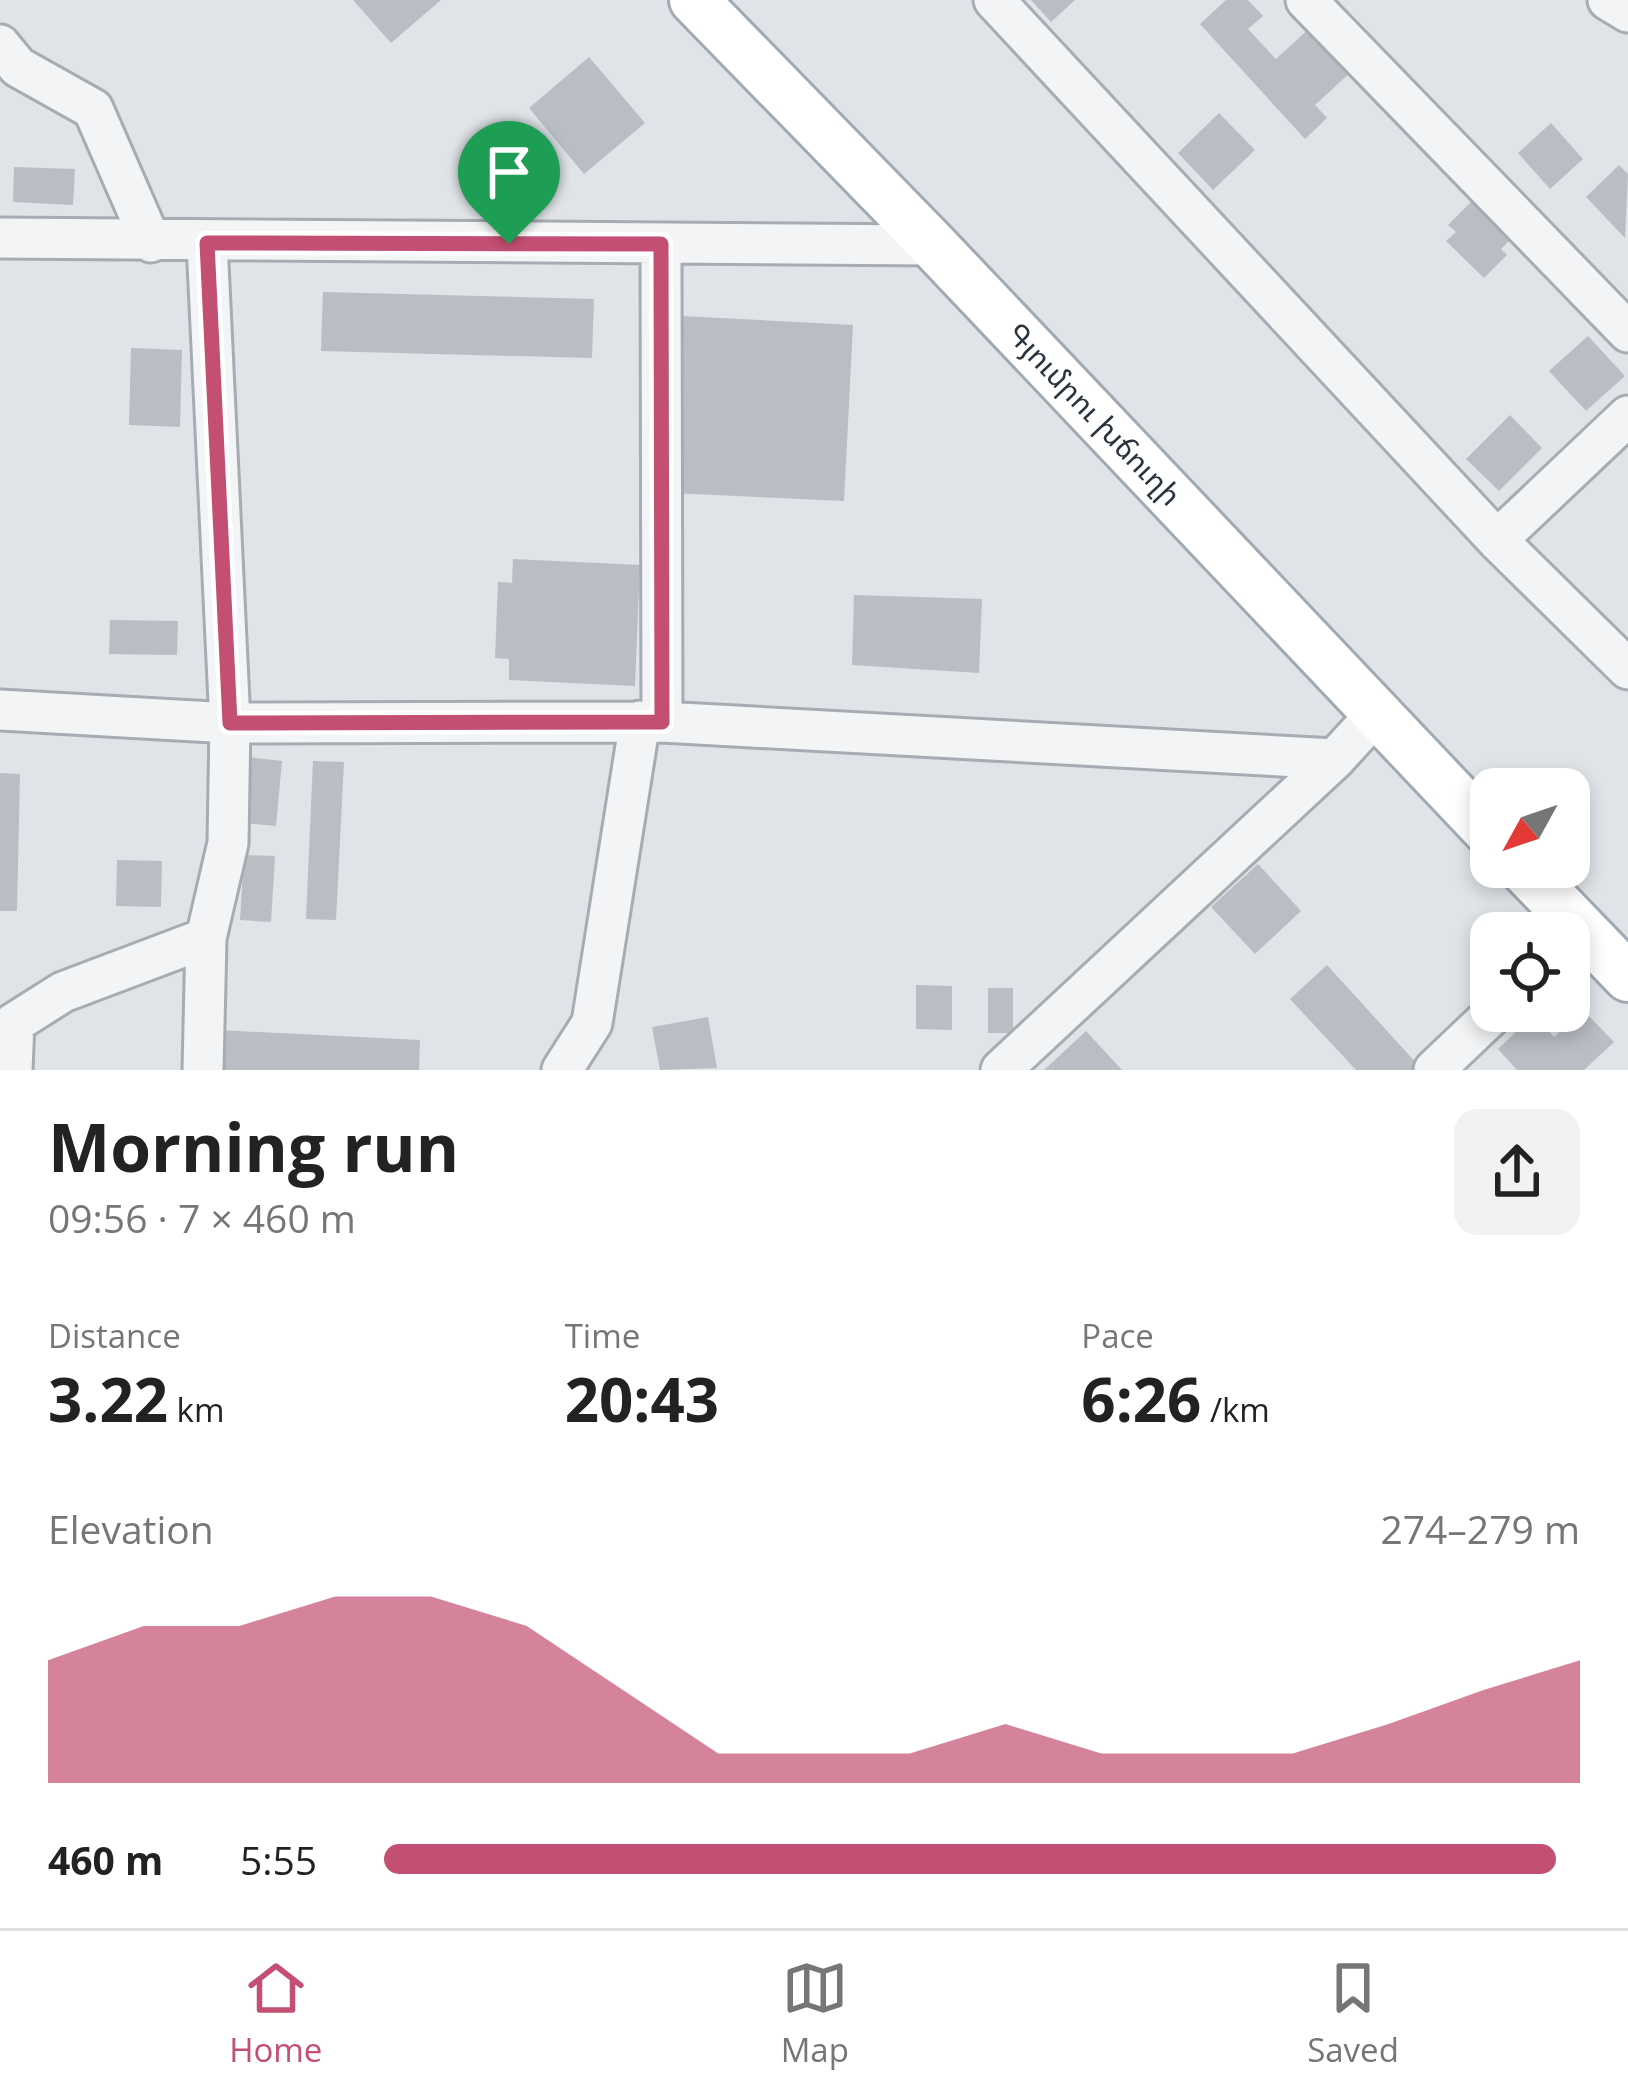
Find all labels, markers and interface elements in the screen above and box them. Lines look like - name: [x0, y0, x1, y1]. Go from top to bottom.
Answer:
- pin: [458, 121, 560, 244]
- icon: arrive: [476, 139, 542, 205]
- street label: Գյումրու խճուղի: [998, 313, 1191, 514]
- north arrow: [1470, 768, 1590, 888]
- map controls: [1470, 768, 1590, 1032]
- button: locate: [1470, 912, 1590, 1032]
- text: Morning run: [48, 1101, 459, 1191]
- button: share: [1454, 1109, 1580, 1235]
- text: 09:56 · 7 × 460 m: [48, 1191, 356, 1244]
- text: Distance: [48, 1313, 181, 1358]
- text: Time: [565, 1313, 640, 1358]
- text: Pace: [1081, 1313, 1154, 1358]
- text: 3.22: [48, 1358, 168, 1440]
- text: 20:43: [565, 1358, 719, 1440]
- text: 6:26: [1081, 1358, 1201, 1440]
- text: km: [168, 1387, 225, 1432]
- text: /km: [1201, 1387, 1270, 1432]
- text: Elevation: [48, 1502, 214, 1555]
- text: 274–279 m: [1380, 1502, 1580, 1555]
- text: 460 m: [48, 1833, 163, 1886]
- text: 5:55: [240, 1833, 317, 1886]
- tab: Home: [229, 1955, 322, 2072]
- tab: Map: [781, 1955, 849, 2072]
- tab: Saved: [1307, 1955, 1399, 2072]

